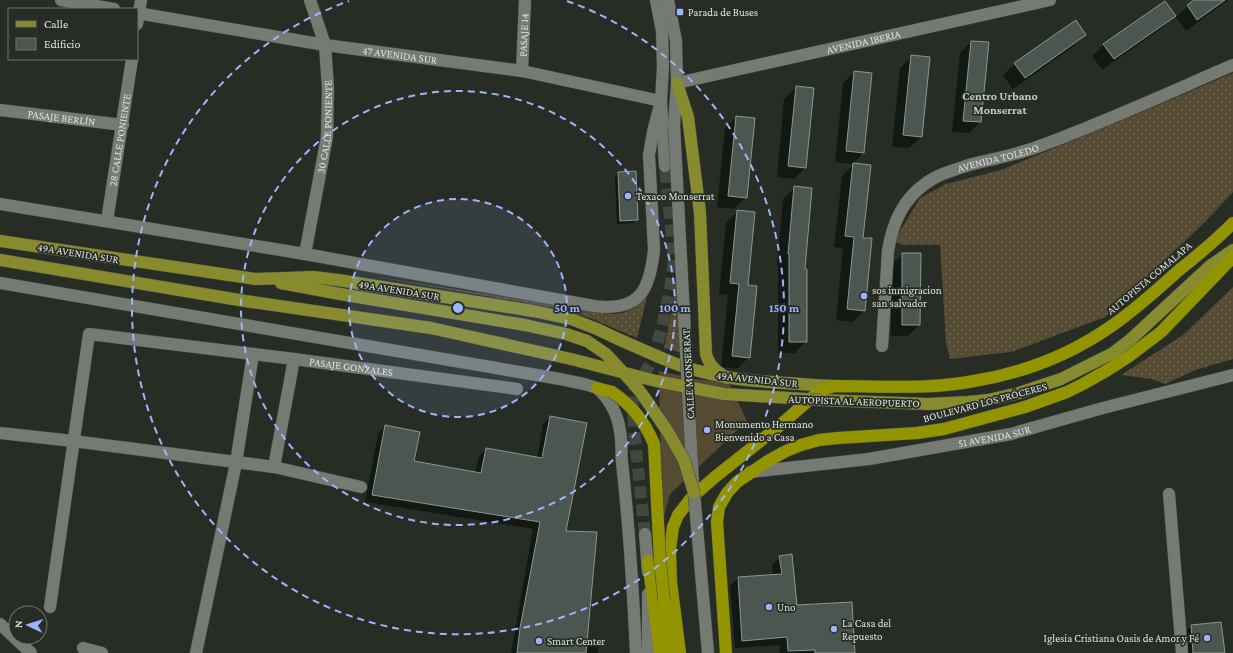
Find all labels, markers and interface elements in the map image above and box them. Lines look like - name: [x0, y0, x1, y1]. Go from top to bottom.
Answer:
- place label: Parada de Buses: [688, 6, 758, 18]
- marker: Parada de Buses: [675, 7, 685, 17]
- legend: [8, 8, 138, 60]
- street label: PASAJE 14: [517, 13, 531, 57]
- text: Calle: [44, 17, 68, 31]
- street label: AVENIDA IBERIA: [825, 27, 902, 56]
- text: Edificio: [44, 37, 81, 51]
- street label: 47 AVENIDA SUR: [361, 44, 439, 66]
- street label: 30 CALLE PONIENTE: [314, 80, 334, 174]
- district label: Centro Urbano Monserrat: [962, 89, 1038, 117]
- street label: 28 CALLE PONIENTE: [106, 93, 133, 187]
- street label: PASAJE BERLÍN: [27, 107, 96, 128]
- street label: AVENIDA TOLEDO: [956, 141, 1040, 174]
- place label: Texaco Monserrat: [636, 190, 715, 202]
- marker: Texaco Monserrat: [623, 191, 633, 201]
- street label: AUTOPISTA COMALAPA: [1104, 239, 1194, 317]
- street label: 49A AVENIDA SUR: [36, 241, 120, 265]
- street label: 49A AVENIDA SUR: [357, 278, 441, 302]
- place label: sos inmigracion san salvador: [872, 284, 942, 309]
- marker: sos inmigracion san salvador: [859, 291, 869, 301]
- centre of rings: [451, 301, 465, 315]
- text: 50 m: [554, 301, 581, 315]
- text: 100 m: [659, 301, 692, 315]
- text: 150 m: [769, 301, 800, 315]
- street label: CALLE MONSERRAT: [680, 329, 696, 419]
- street label: PASAJE GONZALES: [309, 355, 394, 378]
- street label: 49A AVENIDA SUR: [716, 369, 799, 389]
- street label: BOULEVARD LOS PRÓCERES: [922, 380, 1048, 424]
- street label: AUTOPISTA AL AEROPUERTO: [788, 393, 920, 409]
- place label: Monumento Hermano Bienvenido a Casa: [715, 418, 814, 443]
- street label: 51 AVENIDA SUR: [957, 423, 1033, 449]
- marker: Monumento Hermano Bienvenido a Casa: [702, 425, 712, 435]
- place label: Uno: [777, 601, 796, 613]
- marker: Uno: [764, 602, 774, 612]
- north arrow: [8, 605, 48, 645]
- place label: La Casa del Repuesto: [842, 617, 891, 643]
- text: N: [12, 620, 24, 628]
- marker: La Casa del Repuesto: [829, 624, 839, 634]
- place label: Iglesia Cristiana Oasis de Amor y Fé: [1044, 632, 1199, 645]
- marker: Iglesia Cristiana Oasis de Amor y Fé: [1202, 633, 1212, 643]
- place label: Smart Center: [547, 635, 605, 647]
- marker: Smart Center: [534, 636, 544, 646]

